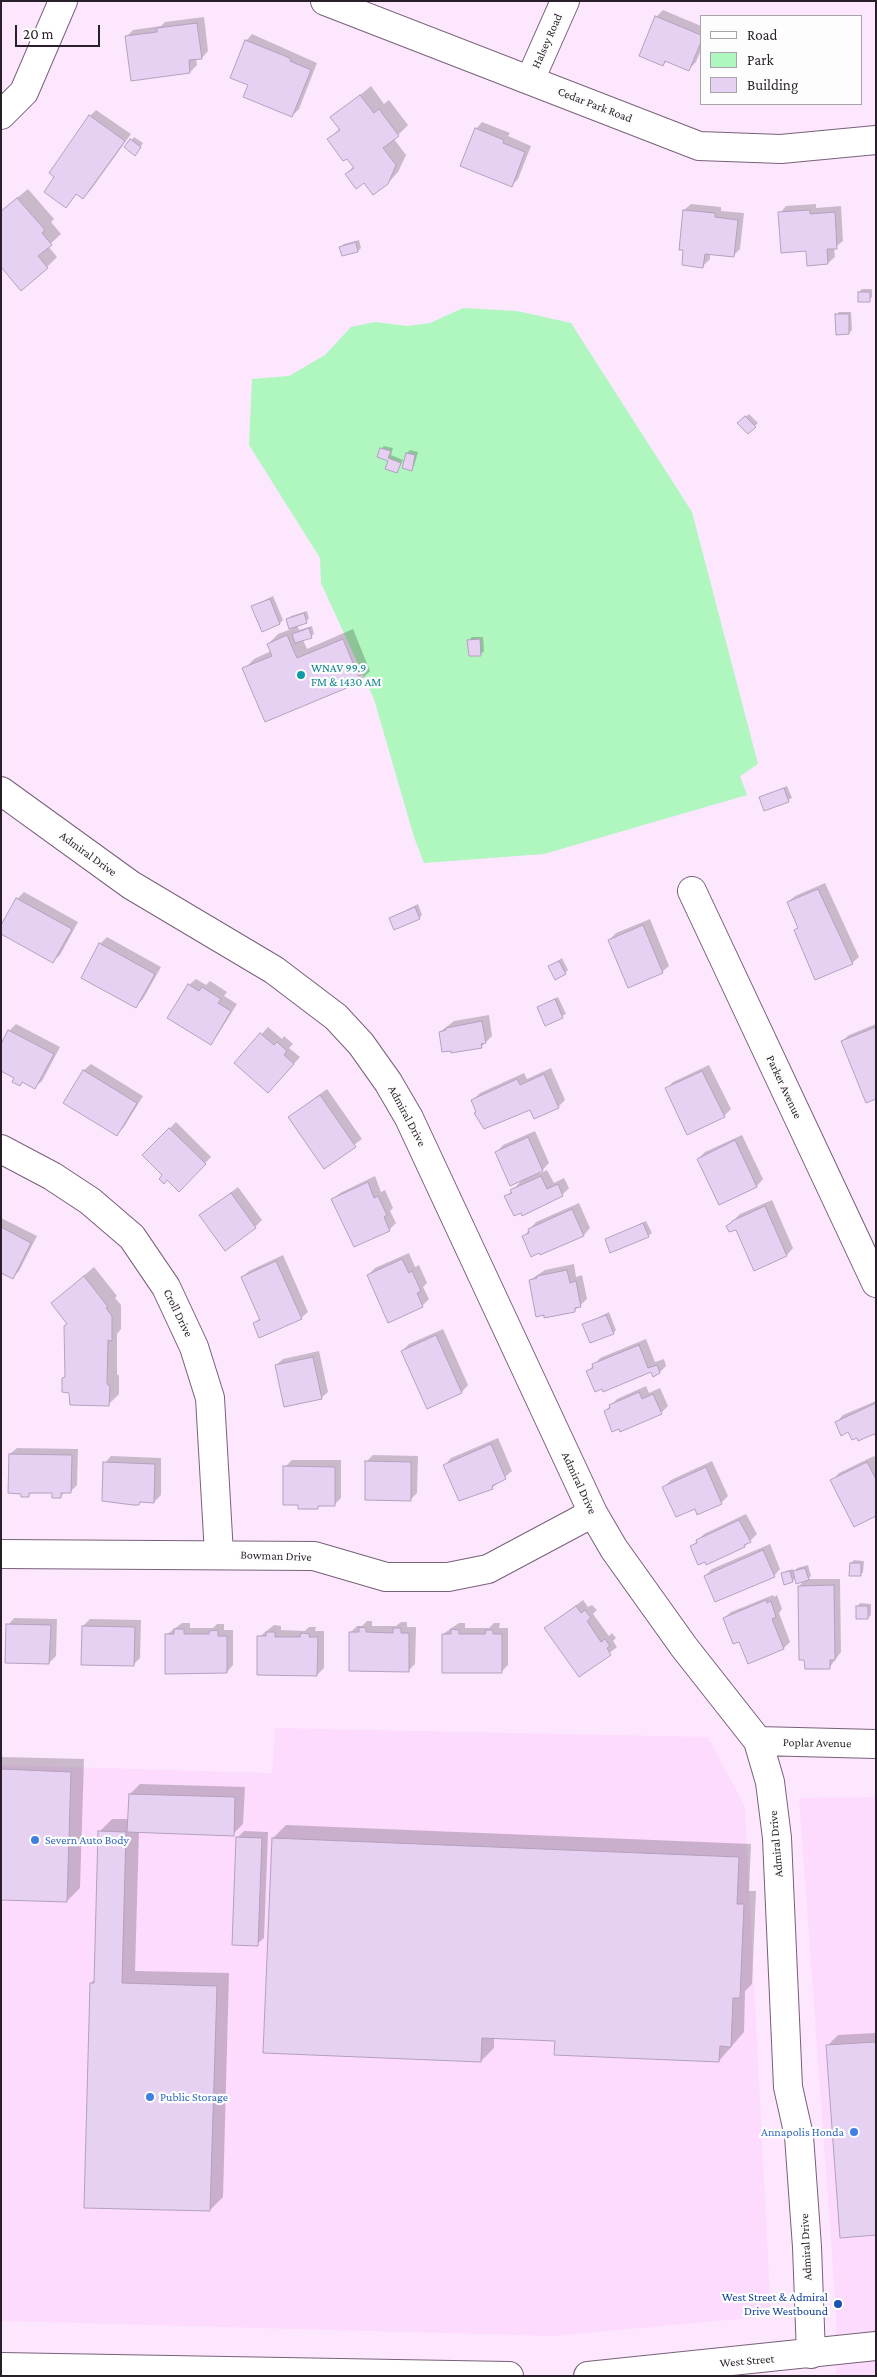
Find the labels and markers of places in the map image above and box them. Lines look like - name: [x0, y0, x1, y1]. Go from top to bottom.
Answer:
- place label: WNAV 99.9 FM & 1430 AM: [311, 661, 381, 689]
- marker: WNAV 99.9 FM & 1430 AM: [295, 669, 307, 681]
- place label: Severn Auto Body: [45, 1833, 129, 1847]
- marker: Severn Auto Body: [29, 1834, 41, 1846]
- place label: Public Storage: [160, 2090, 228, 2104]
- marker: Public Storage: [144, 2091, 156, 2103]
- place label: Annapolis Honda: [761, 2125, 844, 2139]
- marker: Annapolis Honda: [848, 2126, 860, 2138]
- place label: West Street & Admiral Drive Westbound: [722, 2290, 828, 2318]
- marker: West Street & Admiral Drive Westbound: [832, 2298, 844, 2310]

